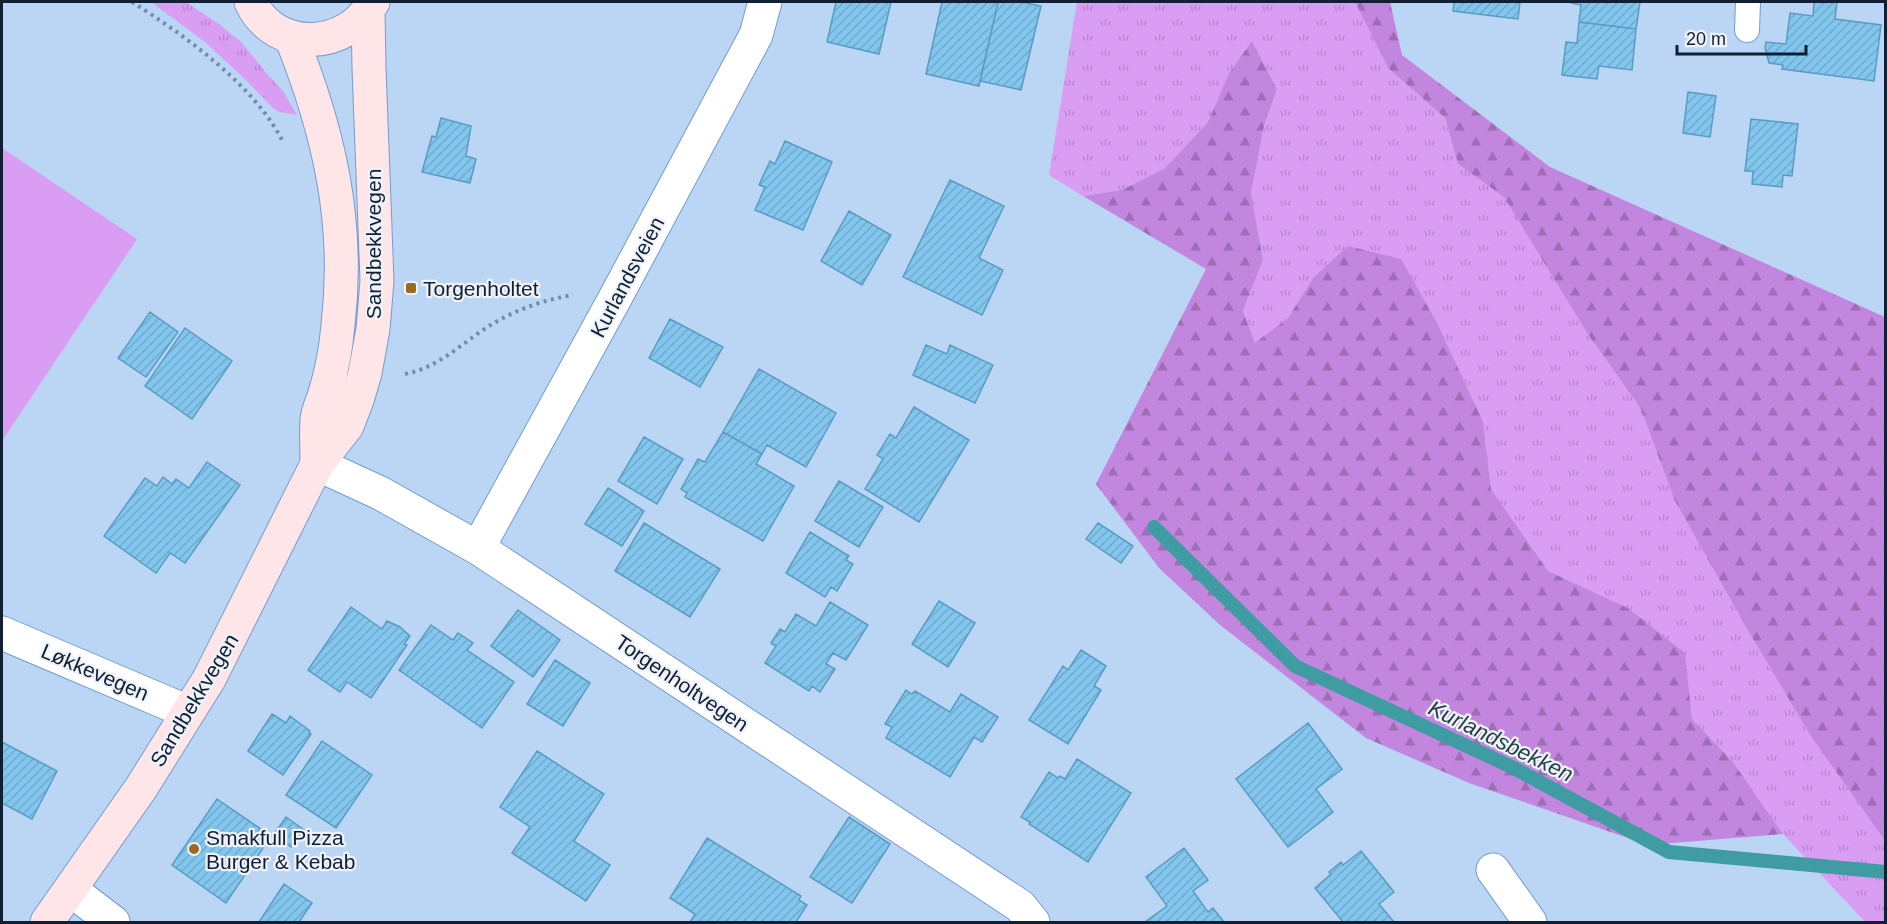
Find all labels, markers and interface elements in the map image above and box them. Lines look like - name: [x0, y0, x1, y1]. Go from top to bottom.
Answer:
- scale bar: [1677, 18, 1806, 56]
- text: 20 m: [1686, 29, 1726, 49]
- street label: Sandbekkvegen: [362, 169, 385, 319]
- street label: Kurlandsveien: [586, 213, 668, 341]
- place label: Torgenholtet: [423, 277, 539, 300]
- marker: Torgenholtet: [404, 281, 418, 295]
- street label: Sandbekkvegen: [145, 630, 243, 770]
- street label: Torgenholtvegen: [611, 630, 753, 736]
- street label: Løkkevegen: [38, 639, 152, 705]
- water label: Kurlandsbekken: [1425, 695, 1577, 787]
- place label: Smakfull Pizza Burger & Kebab: [206, 826, 355, 873]
- marker: Smakfull Pizza Burger & Kebab: [187, 842, 201, 856]

